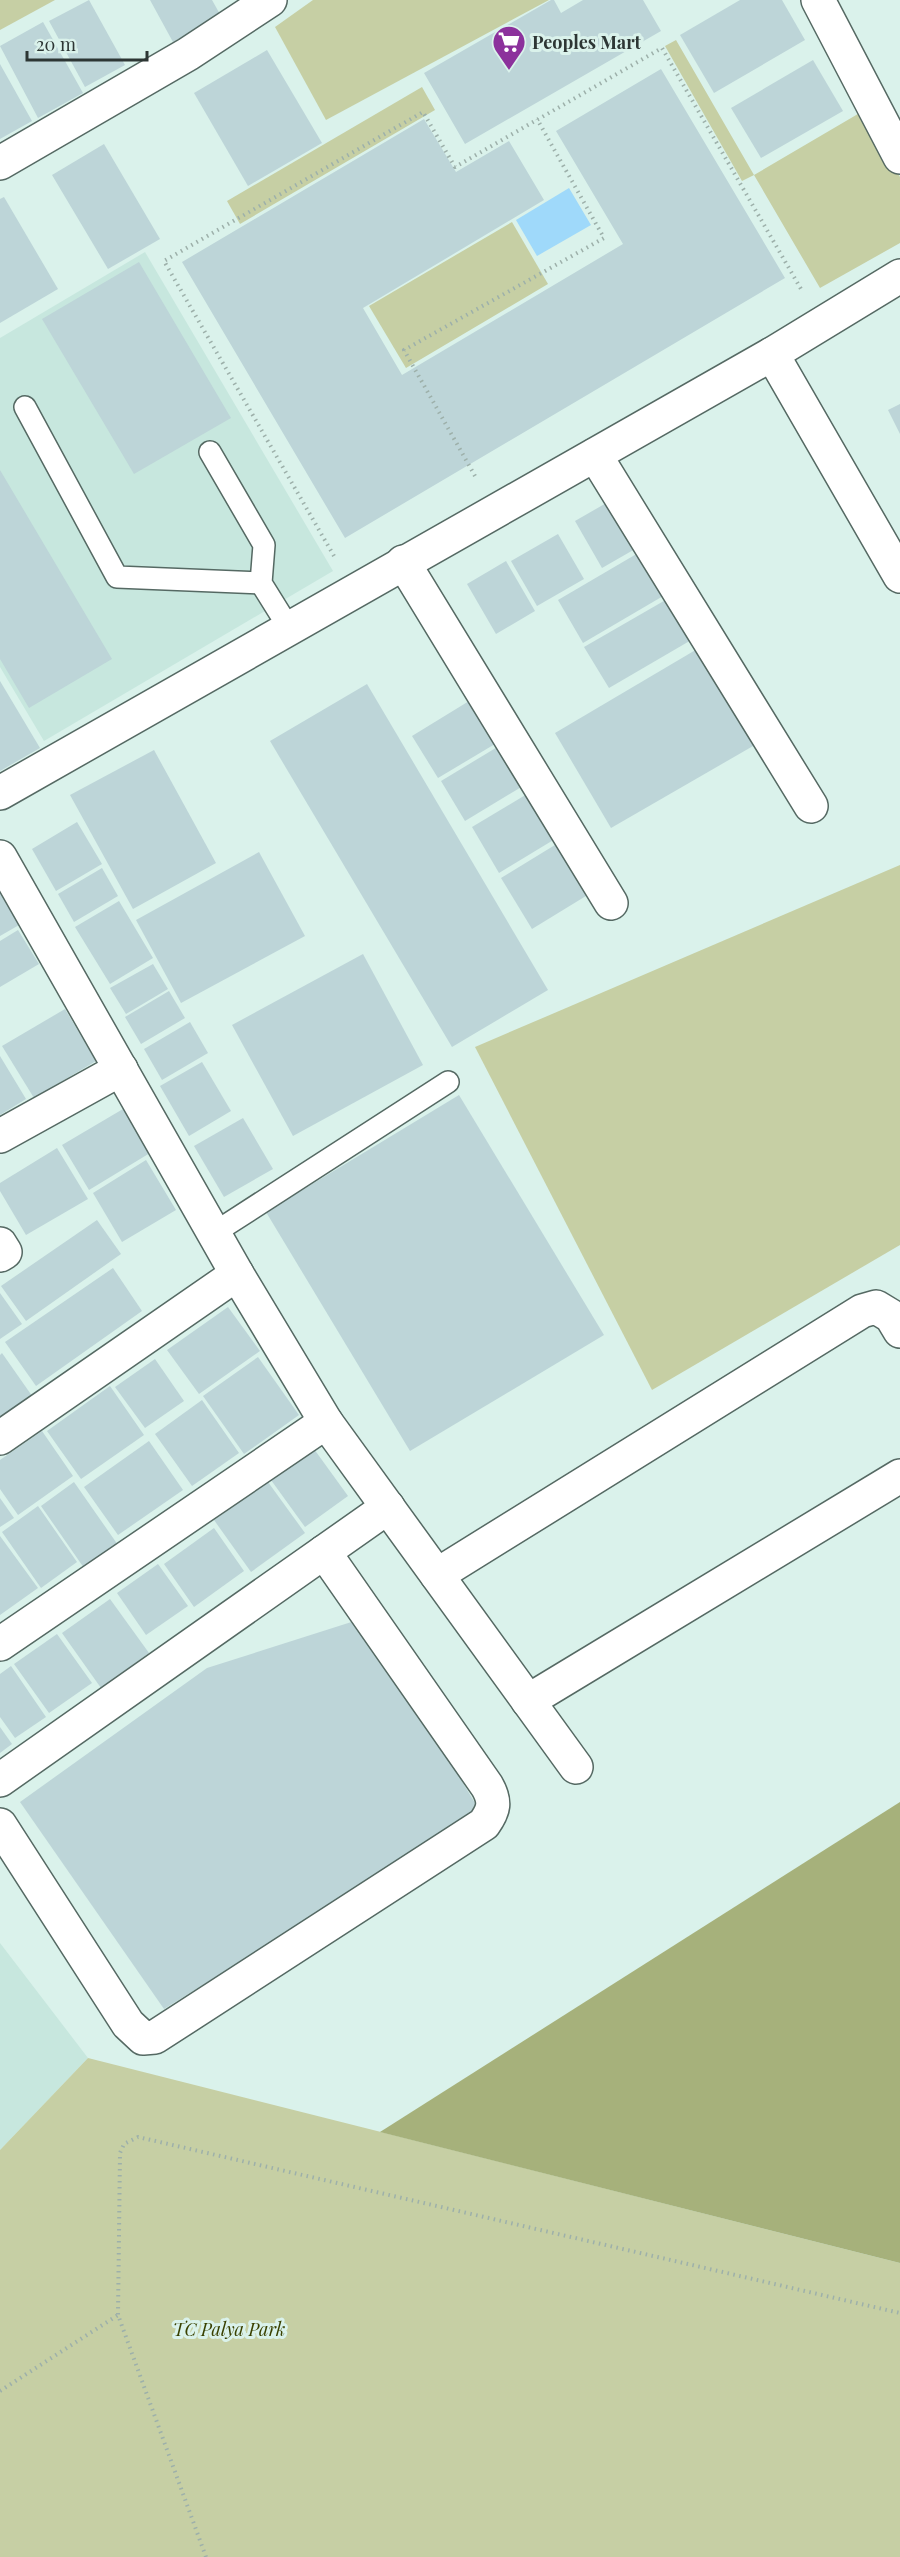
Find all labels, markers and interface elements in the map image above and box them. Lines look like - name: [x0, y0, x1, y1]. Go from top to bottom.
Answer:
- scale bar: [27, 24, 147, 62]
- supermarket icon: Peoples Mart: [491, 24, 527, 71]
- place label: Peoples Mart: [532, 30, 642, 54]
- text: 20 m: [36, 32, 76, 56]
- park label: TC Palya Park: [173, 2317, 285, 2341]

